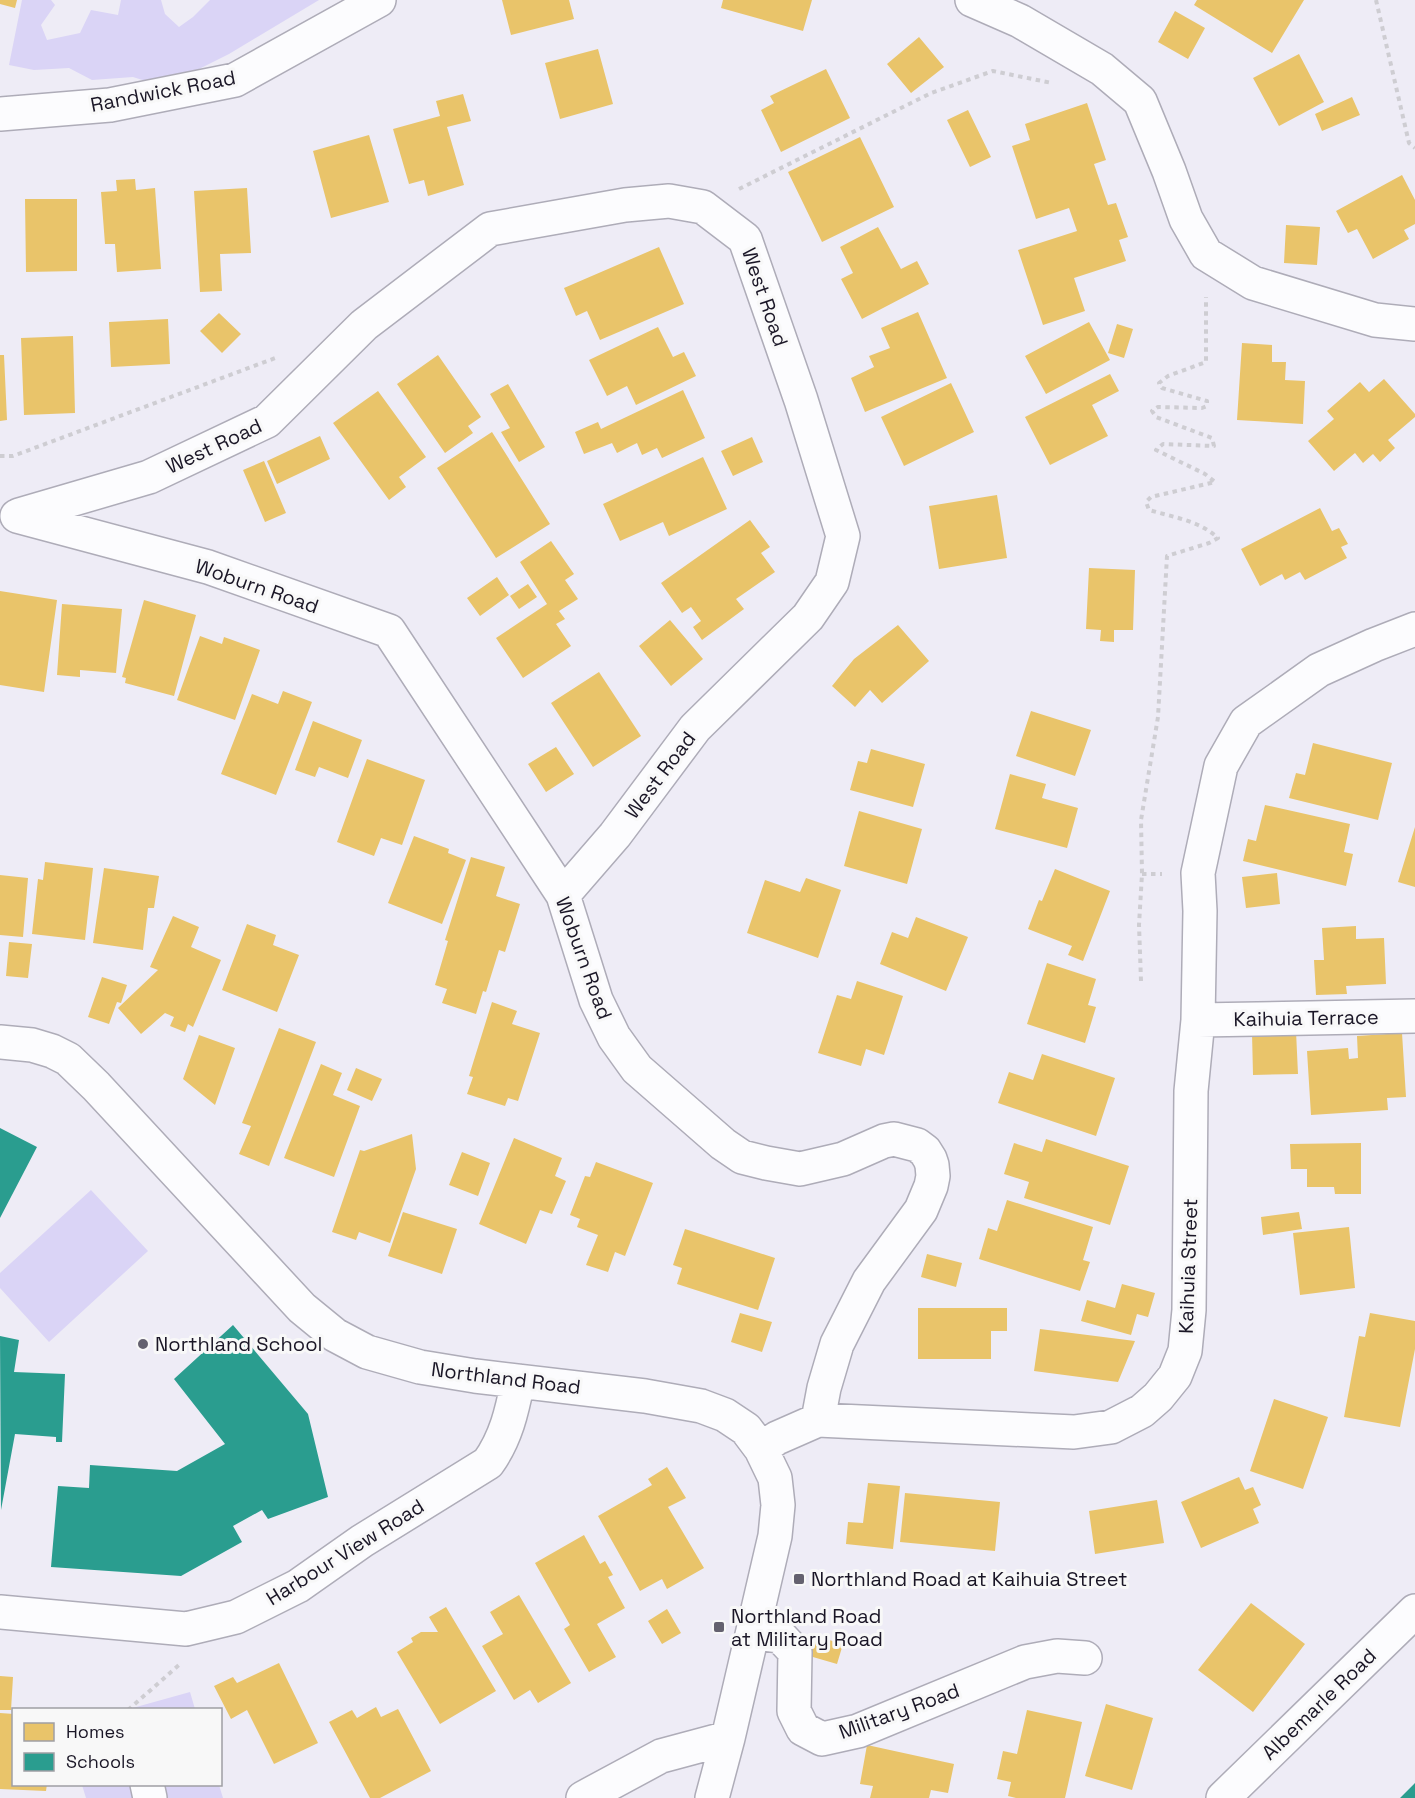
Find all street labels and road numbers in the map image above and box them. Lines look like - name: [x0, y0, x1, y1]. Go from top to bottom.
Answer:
- street label: Randwick Road: [88, 64, 238, 118]
- street label: West Road: [736, 244, 794, 350]
- street label: West Road: [162, 412, 266, 480]
- street label: Woburn Road: [192, 553, 322, 619]
- street label: West Road: [619, 726, 701, 824]
- street label: Woburn Road: [550, 893, 618, 1023]
- street label: Kaihuia Terrace: [1233, 1004, 1379, 1032]
- street label: Kaihuia Street: [1173, 1198, 1203, 1334]
- street label: Northland Road: [430, 1356, 582, 1400]
- street label: Harbour View Road: [261, 1493, 429, 1611]
- street label: Albemarle Road: [1256, 1643, 1382, 1765]
- street label: Military Road: [835, 1677, 963, 1745]

